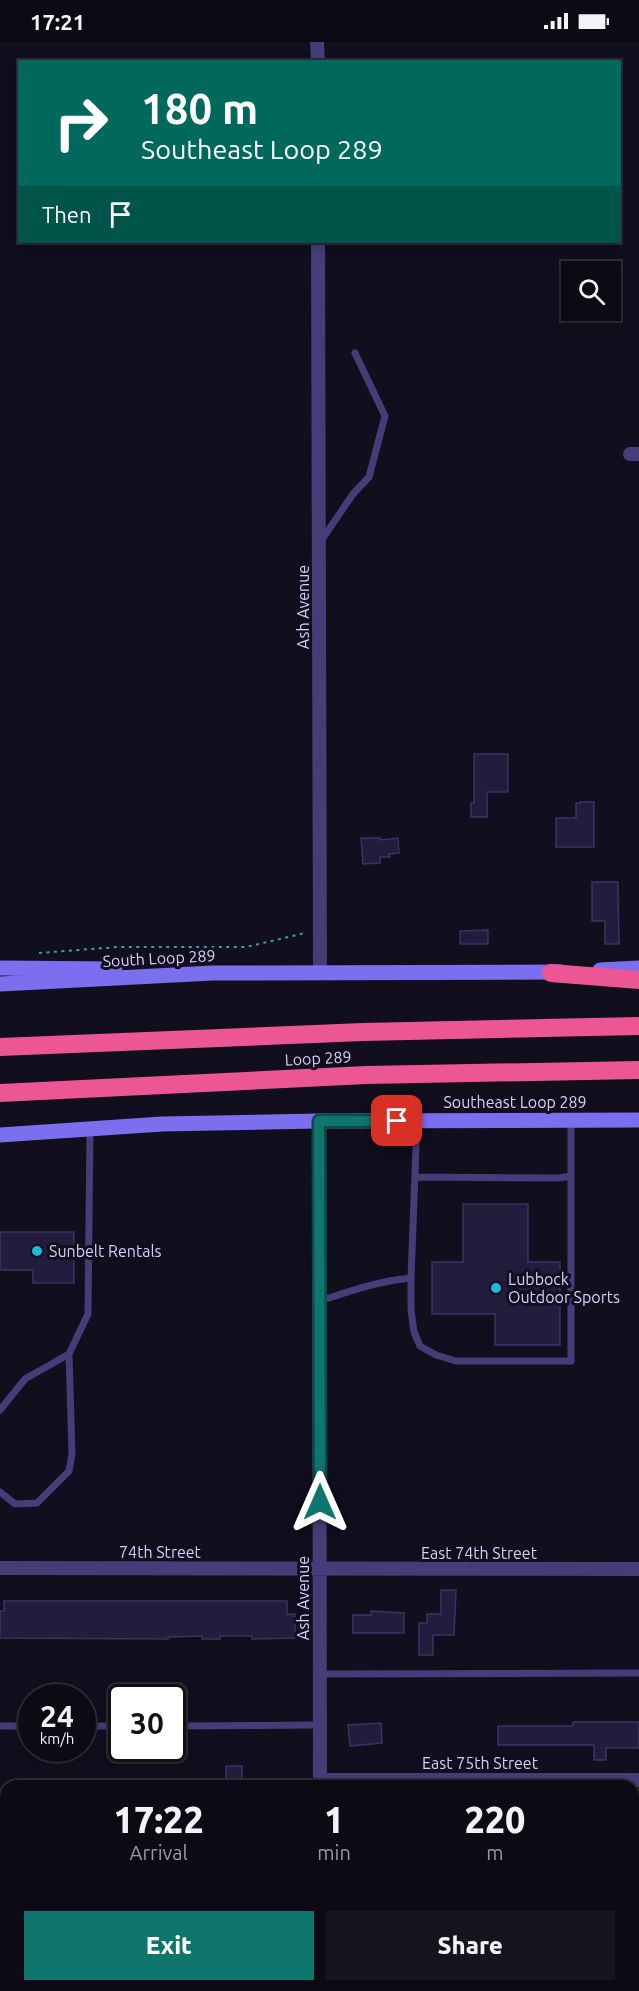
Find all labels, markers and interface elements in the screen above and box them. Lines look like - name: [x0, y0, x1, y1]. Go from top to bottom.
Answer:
- text: 17:21: [30, 9, 85, 34]
- icon: right: [42, 84, 120, 162]
- text: 180 m: [141, 85, 258, 132]
- text: Southeast Loop 289: [141, 134, 383, 164]
- icon: arrive: [104, 198, 137, 231]
- text: Then: [42, 202, 92, 227]
- map controls: [561, 261, 621, 321]
- button: search: [561, 261, 621, 321]
- street label: Ash Avenue: [294, 565, 312, 649]
- street label: South Loop 289: [102, 946, 216, 970]
- street label: Loop 289: [284, 1047, 352, 1069]
- street label: Southeast Loop 289: [443, 1093, 587, 1111]
- pin: [371, 1095, 422, 1146]
- icon: arrive: [380, 1104, 413, 1137]
- place label: Sunbelt Rentals: [49, 1242, 162, 1260]
- marker: Sunbelt Rentals: [30, 1244, 44, 1258]
- place label: Lubbock Outdoor Sports: [508, 1270, 620, 1306]
- marker: Lubbock Outdoor Sports: [489, 1281, 503, 1295]
- position arrow: [288, 1470, 352, 1534]
- street label: 74th Street: [119, 1543, 202, 1561]
- street label: East 74th Street: [421, 1544, 538, 1562]
- street label: Ash Avenue: [294, 1556, 312, 1640]
- speed limit sign: 30: [108, 1684, 186, 1762]
- text: 24: [40, 1699, 74, 1733]
- text: km/h: [40, 1730, 74, 1747]
- street label: East 75th Street: [422, 1754, 539, 1772]
- text: 17:22: [114, 1799, 204, 1840]
- text: 1: [324, 1799, 344, 1840]
- text: 220: [464, 1799, 525, 1840]
- text: Arrival: [130, 1841, 188, 1864]
- text: min: [317, 1841, 351, 1864]
- text: m: [486, 1841, 504, 1864]
- button: Exit: [24, 1911, 314, 1980]
- button: Share: [326, 1911, 615, 1980]

